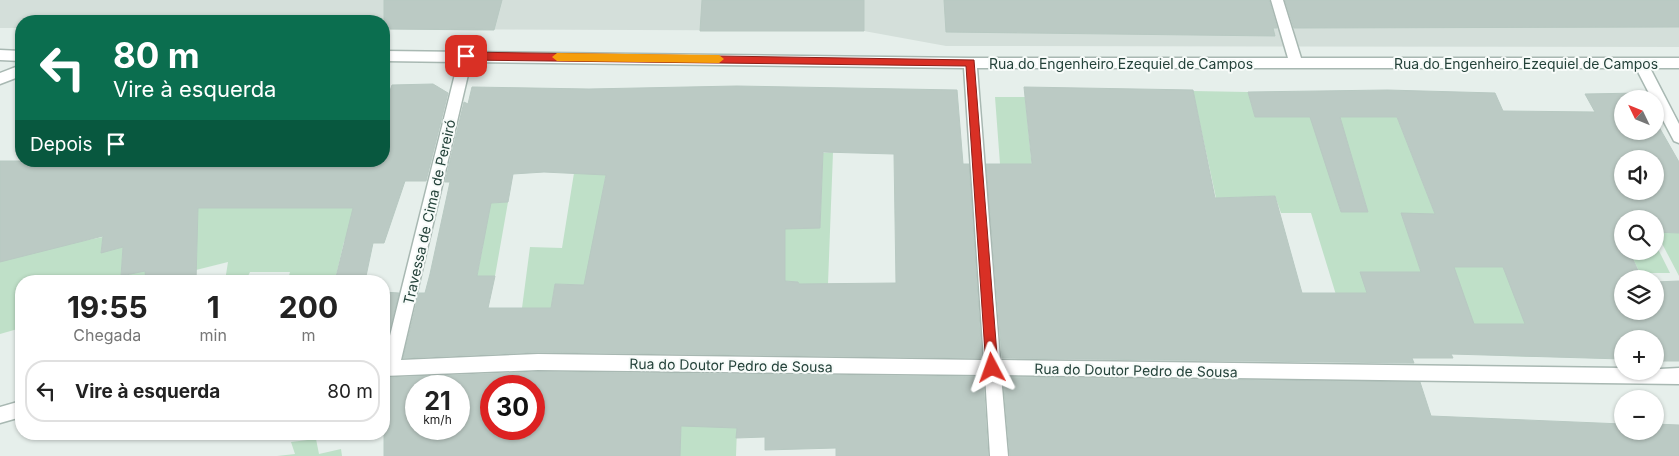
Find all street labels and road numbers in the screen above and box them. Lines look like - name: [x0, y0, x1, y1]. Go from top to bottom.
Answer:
- street label: Rua do Engenheiro Ezequiel de Campos: [989, 55, 1253, 72]
- street label: Rua do Engenheiro Ezequiel de Campos: [1394, 55, 1658, 72]
- street label: Travessa de Cima de Pereiró: [399, 118, 459, 306]
- street label: Rua do Doutor Pedro de Sousa: [629, 355, 833, 375]
- street label: Rua do Doutor Pedro de Sousa: [1034, 360, 1238, 380]

